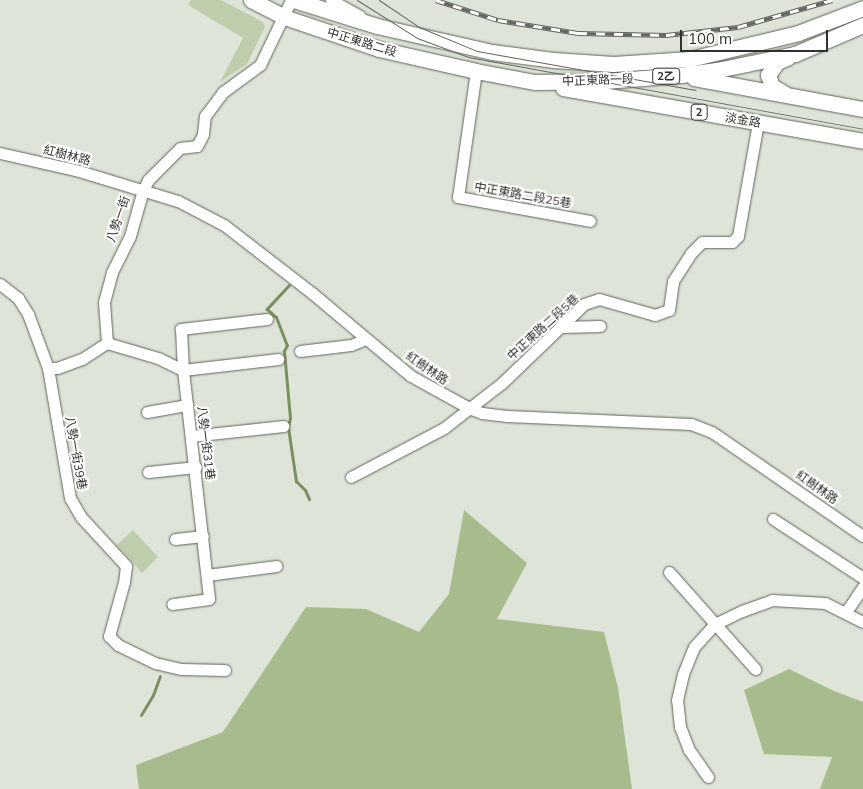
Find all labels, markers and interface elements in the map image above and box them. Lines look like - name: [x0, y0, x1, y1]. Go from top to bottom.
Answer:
- scale bar: [683, 20, 830, 52]
- street label: 中正東路二段: [325, 25, 399, 59]
- text: 100 m: [688, 29, 732, 48]
- road number: 2乙: [651, 68, 681, 84]
- street label: 中正東路一段: [562, 72, 634, 88]
- road number: 2: [690, 104, 708, 120]
- street label: 淡金路: [724, 110, 762, 130]
- street label: 紅樹林路: [42, 142, 92, 168]
- street label: 中正東路二段25巷: [473, 179, 573, 211]
- street label: 八勢一街: [103, 194, 133, 244]
- street label: 中正東路二段5巷: [504, 291, 582, 363]
- street label: 紅樹林路: [403, 349, 451, 387]
- street label: 八勢一街31巷: [194, 405, 218, 481]
- street label: 八勢一街39巷: [62, 415, 90, 491]
- street label: 紅樹林路: [793, 467, 841, 507]

